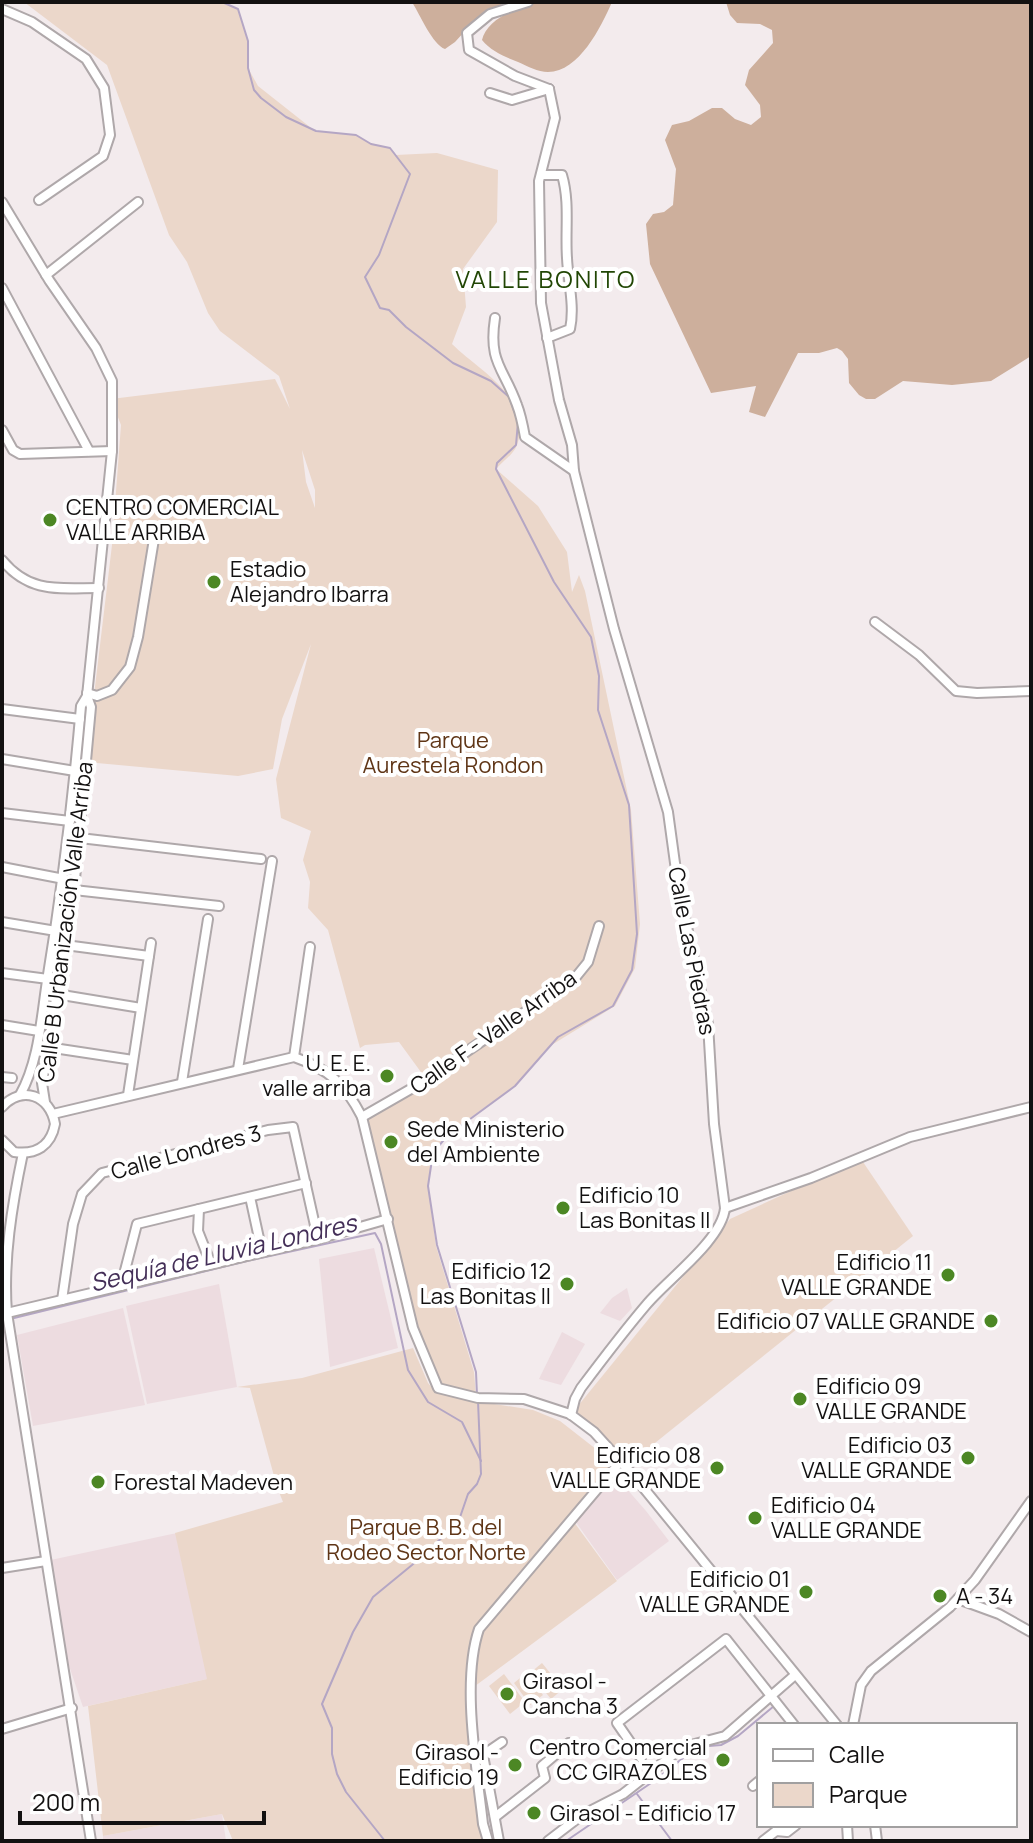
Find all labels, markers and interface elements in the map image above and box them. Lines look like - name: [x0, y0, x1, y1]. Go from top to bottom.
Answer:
- district label: VALLE BONITO: [456, 262, 636, 295]
- place label: CENTRO COMERCIAL VALLE ARRIBA: [66, 492, 279, 547]
- marker: CENTRO COMERCIAL VALLE ARRIBA: [41, 511, 59, 529]
- place label: Estadio Alejandro Ibarra: [230, 554, 389, 609]
- marker: Estadio Alejandro Ibarra: [205, 573, 223, 591]
- park label: Parque Aurestela Rondon: [362, 725, 544, 780]
- street label: Calle B Urbanización Valle Arriba: [30, 760, 100, 1084]
- street label: Calle Las Piedras: [661, 864, 723, 1038]
- street label: Calle F - Valle Arriba: [404, 963, 582, 1101]
- place label: U. E. E. valle arriba: [262, 1048, 371, 1103]
- marker: U. E. E. valle arriba: [378, 1067, 396, 1085]
- place label: Sede Ministerio del Ambiente: [407, 1114, 564, 1169]
- street label: Calle Londres 3: [108, 1118, 264, 1186]
- marker: Sede Ministerio del Ambiente: [382, 1133, 400, 1151]
- place label: Edificio 10 Las Bonitas II: [579, 1180, 710, 1235]
- marker: Edificio 10 Las Bonitas II: [554, 1199, 572, 1217]
- water label: Sequía de Lluvia Londres: [87, 1205, 362, 1299]
- place label: Edificio 11 VALLE GRANDE: [781, 1247, 932, 1302]
- place label: Edificio 12 Las Bonitas II: [420, 1256, 551, 1311]
- marker: Edificio 11 VALLE GRANDE: [939, 1266, 957, 1284]
- marker: Edificio 12 Las Bonitas II: [558, 1275, 576, 1293]
- place label: Edificio 07 VALLE GRANDE: [717, 1306, 975, 1336]
- marker: Edificio 07 VALLE GRANDE: [982, 1312, 1000, 1330]
- place label: Edificio 09 VALLE GRANDE: [816, 1371, 967, 1426]
- marker: Edificio 09 VALLE GRANDE: [791, 1390, 809, 1408]
- place label: Edificio 03 VALLE GRANDE: [801, 1430, 952, 1485]
- place label: Edificio 08 VALLE GRANDE: [550, 1440, 701, 1495]
- marker: Edificio 03 VALLE GRANDE: [959, 1449, 977, 1467]
- marker: Edificio 08 VALLE GRANDE: [708, 1459, 726, 1477]
- place label: Forestal Madeven: [114, 1467, 293, 1497]
- marker: Forestal Madeven: [89, 1473, 107, 1491]
- place label: Edificio 04 VALLE GRANDE: [771, 1490, 922, 1545]
- marker: Edificio 04 VALLE GRANDE: [746, 1509, 764, 1527]
- park label: Parque B. B. del Rodeo Sector Norte: [326, 1512, 526, 1567]
- place label: Edificio 01 VALLE GRANDE: [639, 1564, 790, 1619]
- place label: A - 34: [956, 1581, 1013, 1611]
- marker: Edificio 01 VALLE GRANDE: [797, 1583, 815, 1601]
- marker: A - 34: [931, 1587, 949, 1605]
- place label: Girasol - Cancha 3: [523, 1666, 618, 1721]
- marker: Girasol - Cancha 3: [498, 1685, 516, 1703]
- legend: [757, 1723, 1017, 1827]
- place label: Centro Comercial CC GIRAZOLES: [529, 1732, 707, 1787]
- place label: Girasol - Edificio 19: [398, 1737, 499, 1792]
- text: Calle: [829, 1737, 885, 1770]
- marker: Centro Comercial CC GIRAZOLES: [714, 1751, 732, 1769]
- marker: Girasol - Edificio 19: [506, 1756, 524, 1774]
- scale bar: [20, 1775, 264, 1825]
- text: Parque: [829, 1777, 907, 1810]
- text: 200 m: [32, 1785, 100, 1818]
- place label: Girasol - Edificio 17: [550, 1798, 736, 1828]
- marker: Girasol - Edificio 17: [525, 1804, 543, 1822]

